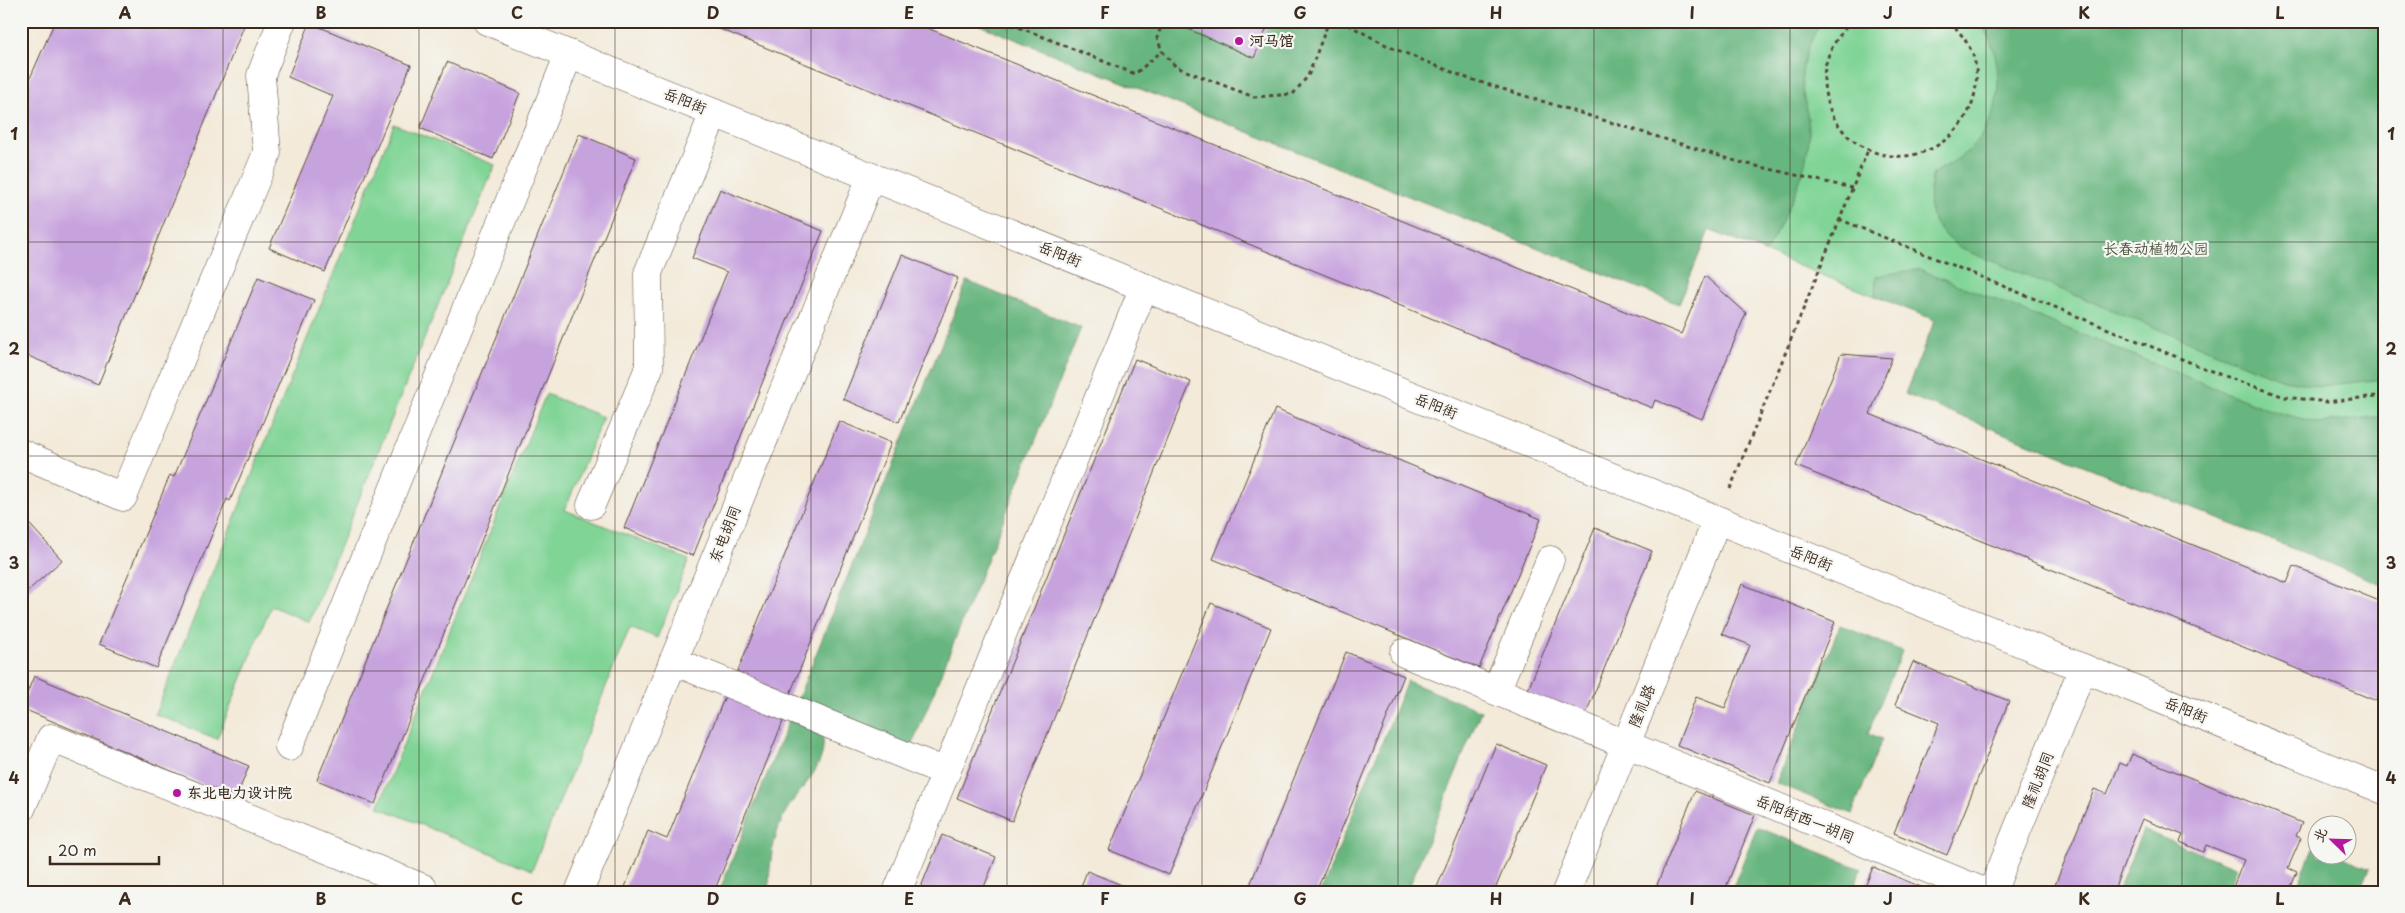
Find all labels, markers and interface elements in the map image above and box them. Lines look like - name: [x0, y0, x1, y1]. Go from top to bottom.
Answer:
- text: A: [119, 0, 132, 24]
- text: B: [316, 0, 327, 24]
- text: C: [511, 0, 523, 24]
- text: D: [707, 0, 719, 24]
- text: E: [904, 0, 914, 24]
- text: F: [1100, 0, 1110, 24]
- text: G: [1293, 0, 1307, 24]
- text: H: [1490, 0, 1502, 24]
- text: I: [1689, 0, 1695, 24]
- text: J: [1883, 0, 1893, 24]
- text: K: [2078, 0, 2090, 24]
- text: L: [2275, 0, 2285, 24]
- place label: 河马馆: [1249, 28, 1294, 51]
- marker: 河马馆: [1233, 35, 1245, 47]
- street label: 岳阳街: [660, 81, 711, 119]
- text: 1: [10, 121, 18, 145]
- text: 1: [2387, 121, 2395, 145]
- street label: 岳阳街: [1035, 234, 1086, 272]
- park label: 长春动植物公园: [2103, 236, 2209, 259]
- text: 2: [8, 336, 20, 360]
- text: 2: [2385, 336, 2397, 360]
- street label: 岳阳街: [1411, 386, 1462, 424]
- street label: 东电胡同: [702, 501, 746, 566]
- street label: 岳阳街: [1786, 538, 1837, 576]
- text: 3: [9, 550, 19, 574]
- text: 3: [2386, 550, 2396, 574]
- street label: 隆礼路: [1622, 680, 1660, 731]
- street label: 岳阳街: [2161, 690, 2212, 728]
- street label: 隆礼胡同: [2015, 747, 2059, 812]
- text: 4: [9, 765, 20, 789]
- text: 4: [2386, 765, 2397, 789]
- place label: 东北电力设计院: [187, 780, 292, 803]
- marker: 东北电力设计院: [171, 787, 183, 799]
- street label: 岳阳街西一胡同: [1753, 787, 1859, 848]
- north arrow: [2308, 816, 2358, 866]
- text: 北: [2307, 824, 2332, 845]
- scale bar: [50, 833, 159, 865]
- text: 20 m: [58, 838, 97, 861]
- text: A: [119, 886, 132, 910]
- text: B: [316, 886, 327, 910]
- text: C: [511, 886, 523, 910]
- text: D: [707, 886, 719, 910]
- text: E: [904, 886, 914, 910]
- text: F: [1100, 886, 1110, 910]
- text: G: [1293, 886, 1307, 910]
- text: H: [1490, 886, 1502, 910]
- text: I: [1689, 886, 1695, 910]
- text: J: [1883, 886, 1893, 910]
- text: K: [2078, 886, 2090, 910]
- text: L: [2275, 886, 2285, 910]

